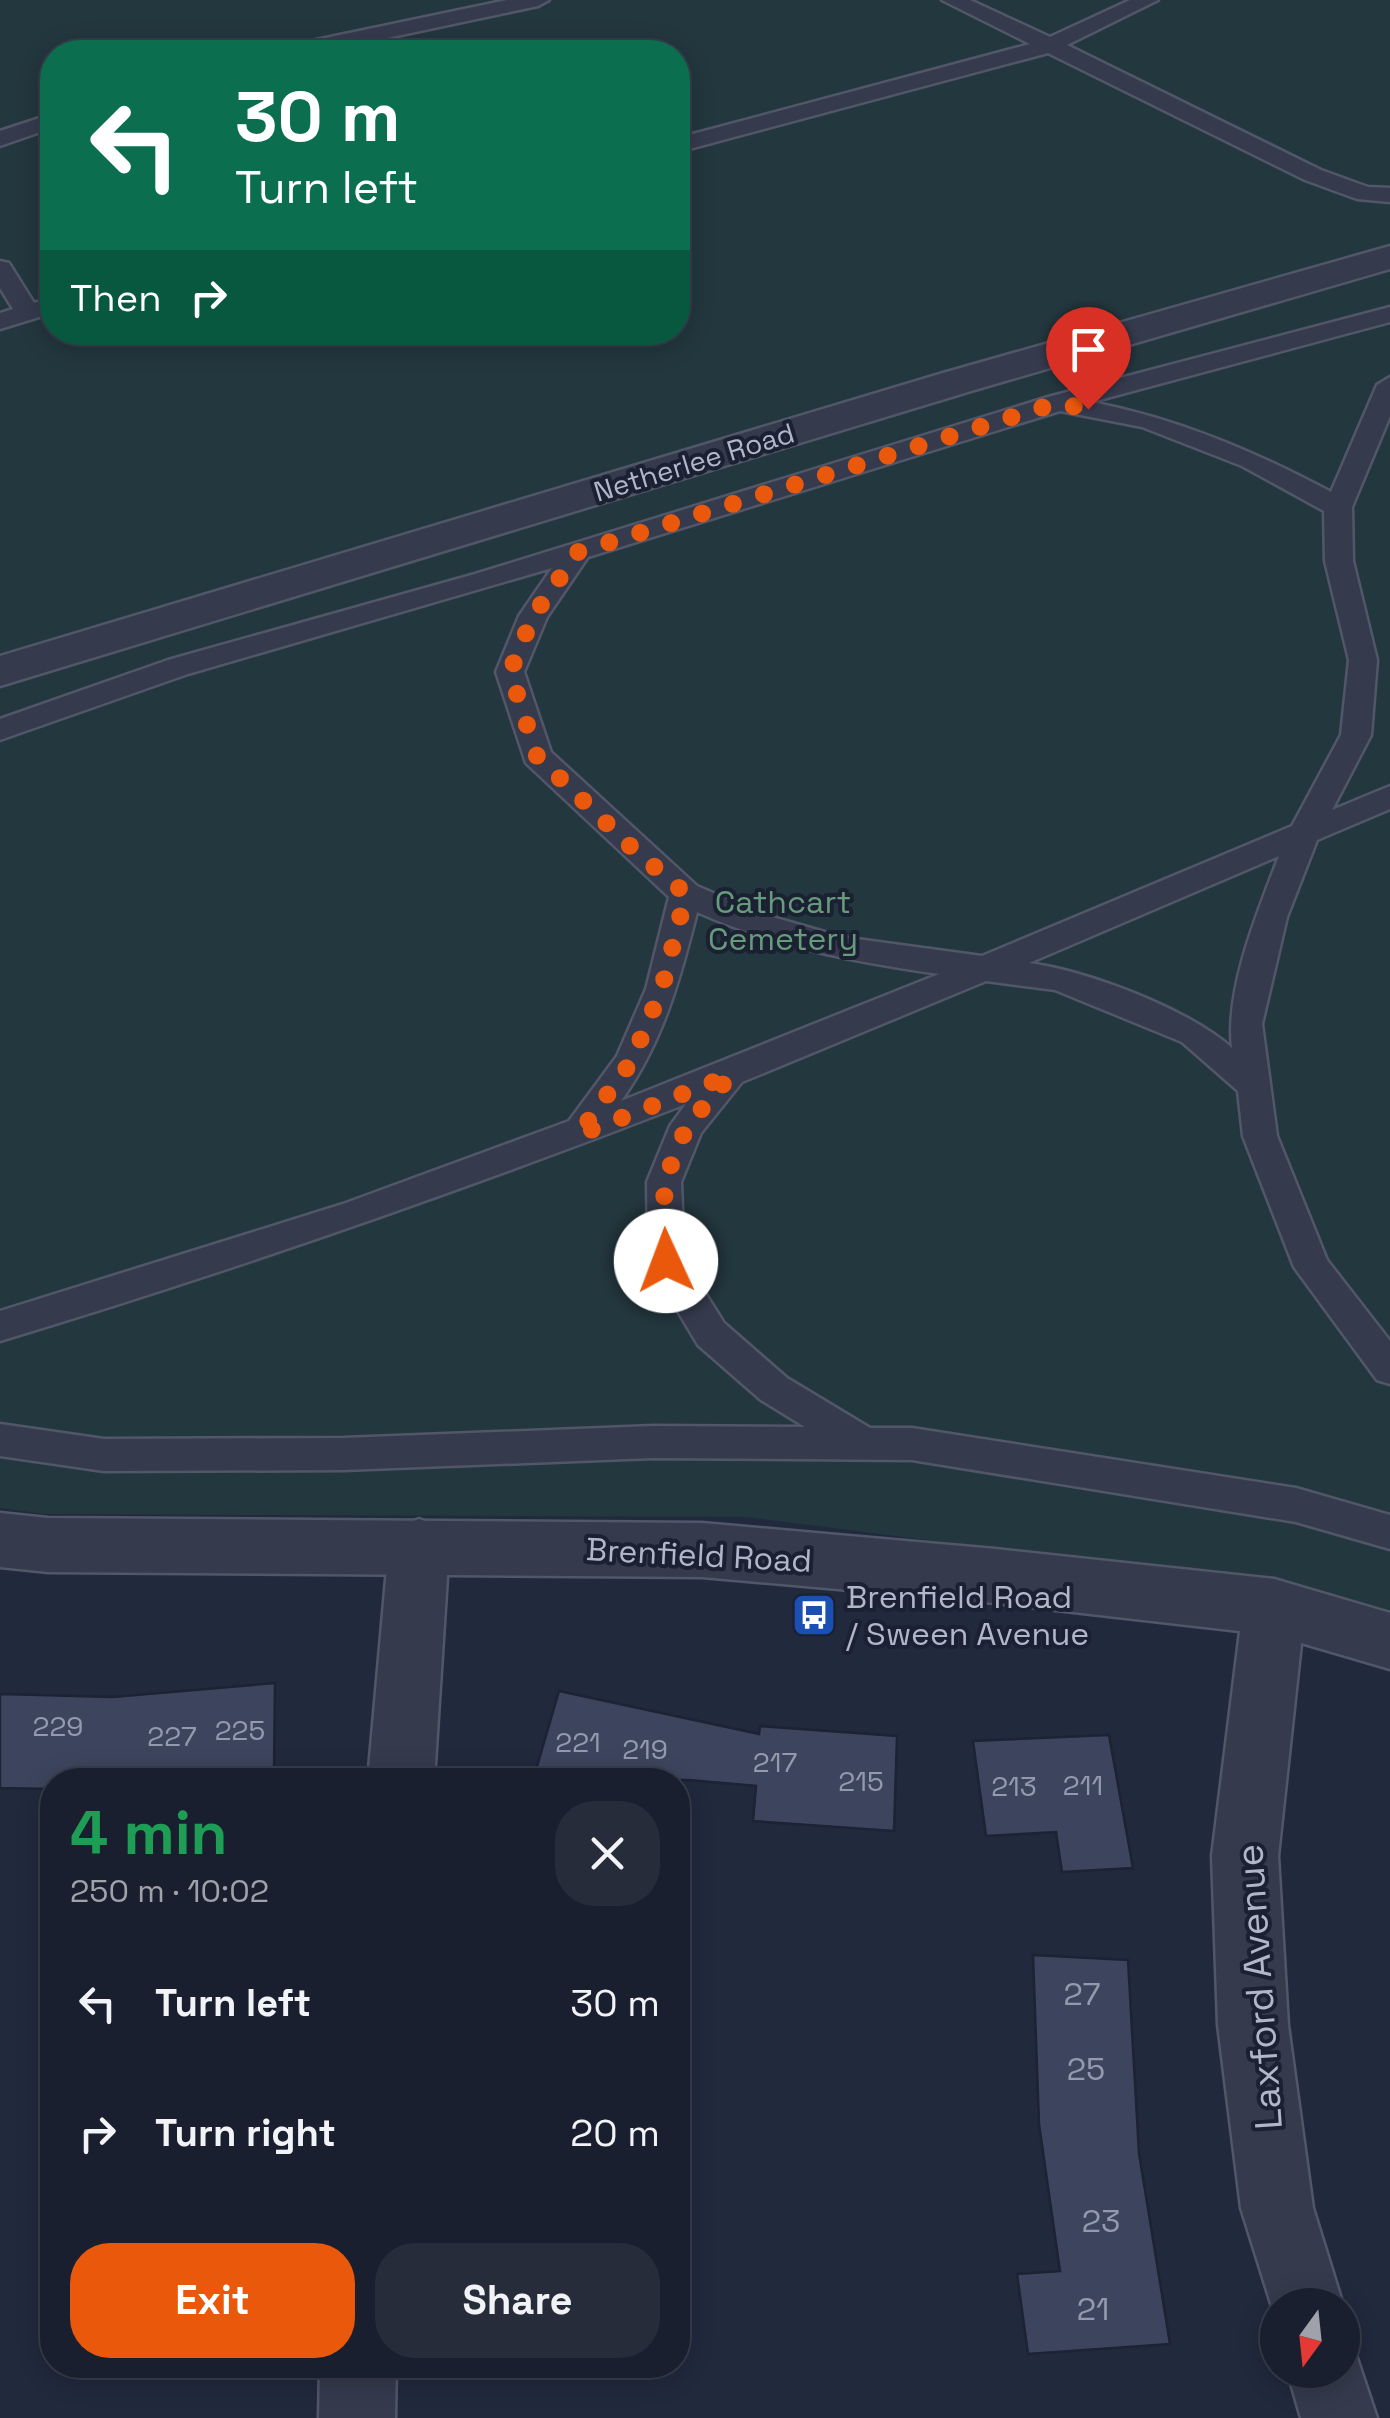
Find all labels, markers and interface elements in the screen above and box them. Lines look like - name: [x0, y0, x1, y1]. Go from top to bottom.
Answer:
- text: 30 m: [235, 72, 400, 161]
- icon: left: [70, 80, 200, 210]
- text: Turn left: [235, 159, 418, 216]
- icon: right: [181, 270, 236, 325]
- text: Then: [70, 274, 161, 322]
- pin: [1046, 307, 1131, 410]
- icon: arrive: [1061, 322, 1116, 377]
- street label: Netherlee Road: [589, 414, 799, 510]
- park label: Cathcart Cemetery: [708, 882, 858, 959]
- position arrow: [614, 1209, 718, 1313]
- street label: Brenfield Road: [585, 1529, 813, 1581]
- place label: Brenfield Road / Sween Avenue: [846, 1577, 1089, 1654]
- bus stop icon: Brenfield Road / Sween Avenue: [791, 1592, 837, 1638]
- house number: 229: [33, 1708, 83, 1744]
- house number: 225: [215, 1712, 265, 1748]
- house number: 227: [147, 1718, 197, 1754]
- house number: 221: [555, 1724, 601, 1760]
- house number: 219: [622, 1731, 668, 1767]
- house number: 217: [753, 1744, 797, 1780]
- house number: 215: [838, 1763, 884, 1799]
- house number: 211: [1063, 1767, 1103, 1803]
- house number: 213: [991, 1768, 1037, 1804]
- text: 4 min: [70, 1795, 228, 1872]
- button: close: [555, 1801, 660, 1906]
- street label: Laxford Avenue: [1225, 1843, 1293, 2131]
- text: 250 m · 10:02: [70, 1871, 269, 1911]
- house number: 27: [1063, 1974, 1101, 2014]
- icon: left: [70, 1976, 125, 2031]
- text: Turn left: [155, 1979, 311, 2027]
- text: 30 m: [570, 1979, 660, 2027]
- house number: 25: [1067, 2049, 1105, 2089]
- icon: right: [70, 2106, 125, 2161]
- text: Turn right: [155, 2109, 336, 2157]
- text: 20 m: [570, 2109, 660, 2157]
- house number: 23: [1082, 2201, 1120, 2241]
- button: Exit: [70, 2243, 355, 2358]
- button: Share: [375, 2243, 660, 2358]
- north arrow: [1260, 2288, 1360, 2388]
- map controls: [1260, 2288, 1360, 2388]
- house number: 21: [1077, 2289, 1109, 2329]

